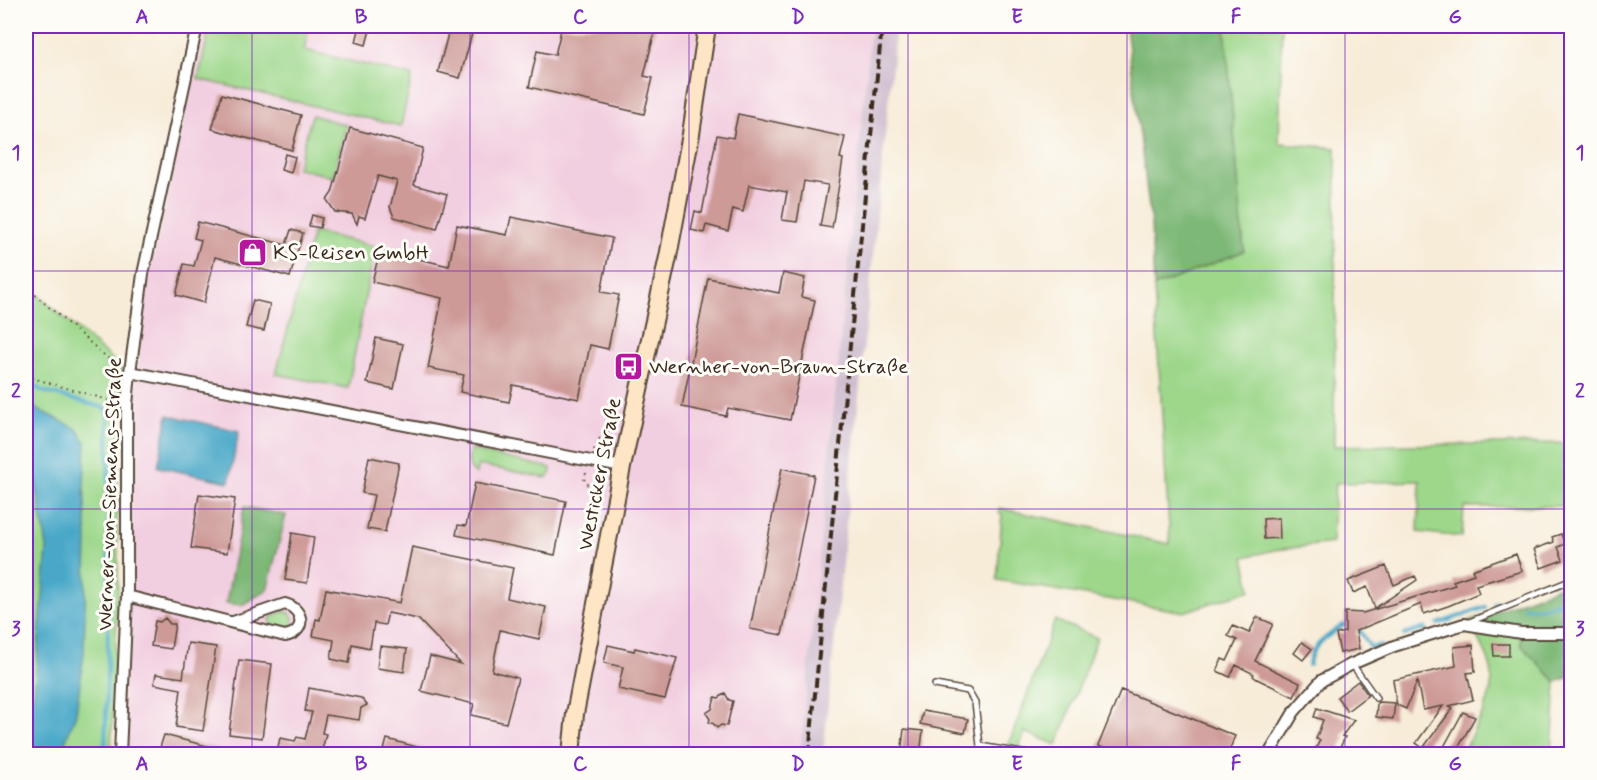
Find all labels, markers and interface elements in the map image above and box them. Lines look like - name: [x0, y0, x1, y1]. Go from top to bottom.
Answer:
- text: A: [135, 4, 149, 31]
- text: B: [355, 4, 368, 31]
- text: C: [573, 4, 588, 31]
- text: D: [791, 4, 805, 31]
- text: E: [1011, 4, 1023, 31]
- text: F: [1231, 4, 1242, 31]
- text: G: [1448, 4, 1462, 31]
- text: 1: [12, 140, 20, 167]
- text: 1: [1576, 140, 1584, 167]
- shop icon: KS-Reisen GmbH: [236, 236, 268, 268]
- place label: KS-Reisen GmbH: [273, 239, 429, 267]
- bus stop icon: Wernher-von-Braun-Straße: [612, 350, 644, 382]
- place label: Wernher-von-Braun-Straße: [649, 353, 908, 381]
- street label: Werner-von-Siemens-Straße: [91, 357, 129, 631]
- text: 2: [11, 378, 21, 405]
- text: 2: [1575, 378, 1585, 405]
- street label: Westicker Straße: [571, 395, 629, 553]
- text: 3: [11, 616, 21, 643]
- text: 3: [1575, 616, 1585, 643]
- text: A: [135, 751, 149, 778]
- text: B: [355, 751, 368, 778]
- text: C: [573, 751, 588, 778]
- text: D: [791, 751, 805, 778]
- text: E: [1011, 751, 1023, 778]
- text: F: [1231, 751, 1242, 778]
- text: G: [1448, 751, 1462, 778]

